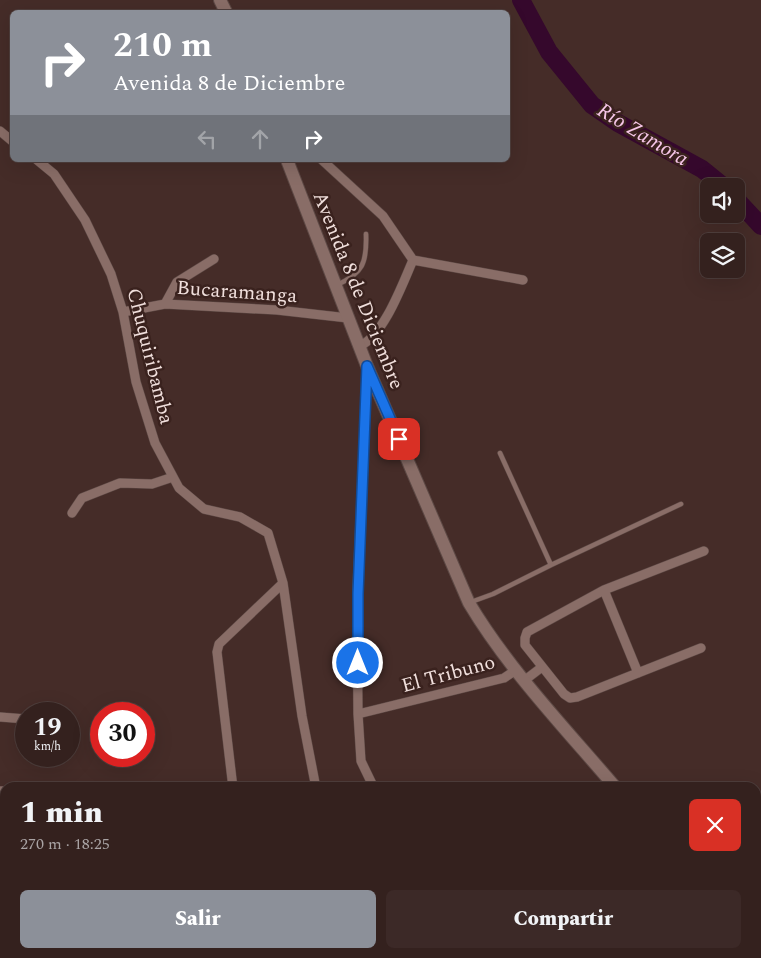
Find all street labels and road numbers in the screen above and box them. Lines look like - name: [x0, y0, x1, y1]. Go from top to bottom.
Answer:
- street label: Avenida 8 de Diciembre: [305, 187, 412, 394]
- street label: Bucaramanga: [176, 273, 298, 311]
- street label: Chuquiribamba: [119, 285, 181, 428]
- street label: El Tribuno: [398, 647, 498, 701]

